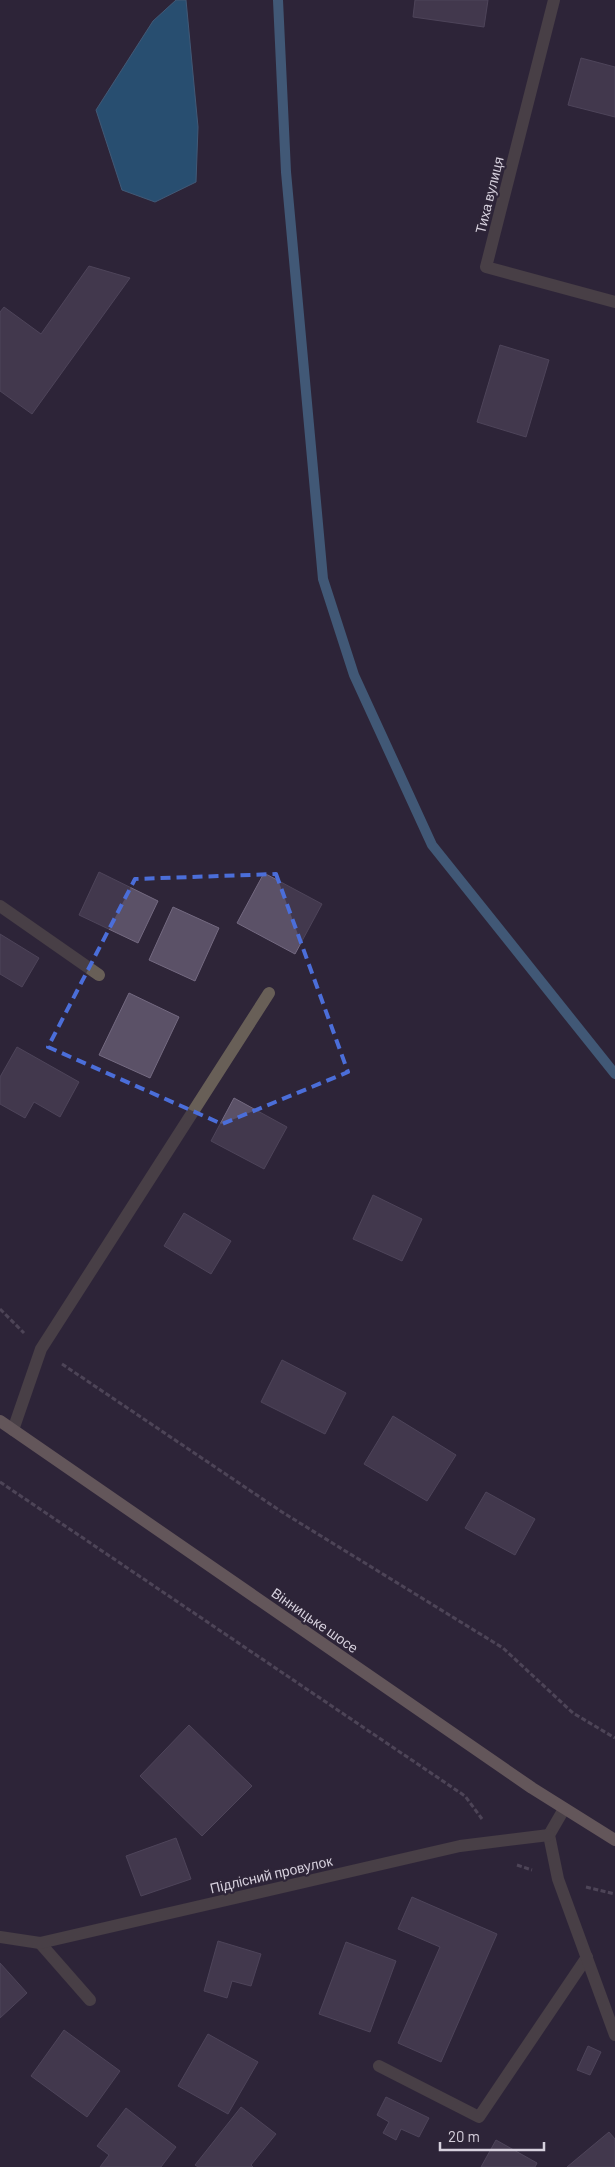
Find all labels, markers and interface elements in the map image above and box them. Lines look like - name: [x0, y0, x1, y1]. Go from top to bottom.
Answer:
- street label: Тиха вулиця: [471, 155, 507, 235]
- street label: Вінницьке шосе: [268, 1584, 362, 1656]
- street label: Підлісний провулок: [208, 1851, 335, 1896]
- scale bar: [440, 2120, 544, 2152]
- text: 20 m: [448, 2127, 480, 2145]

